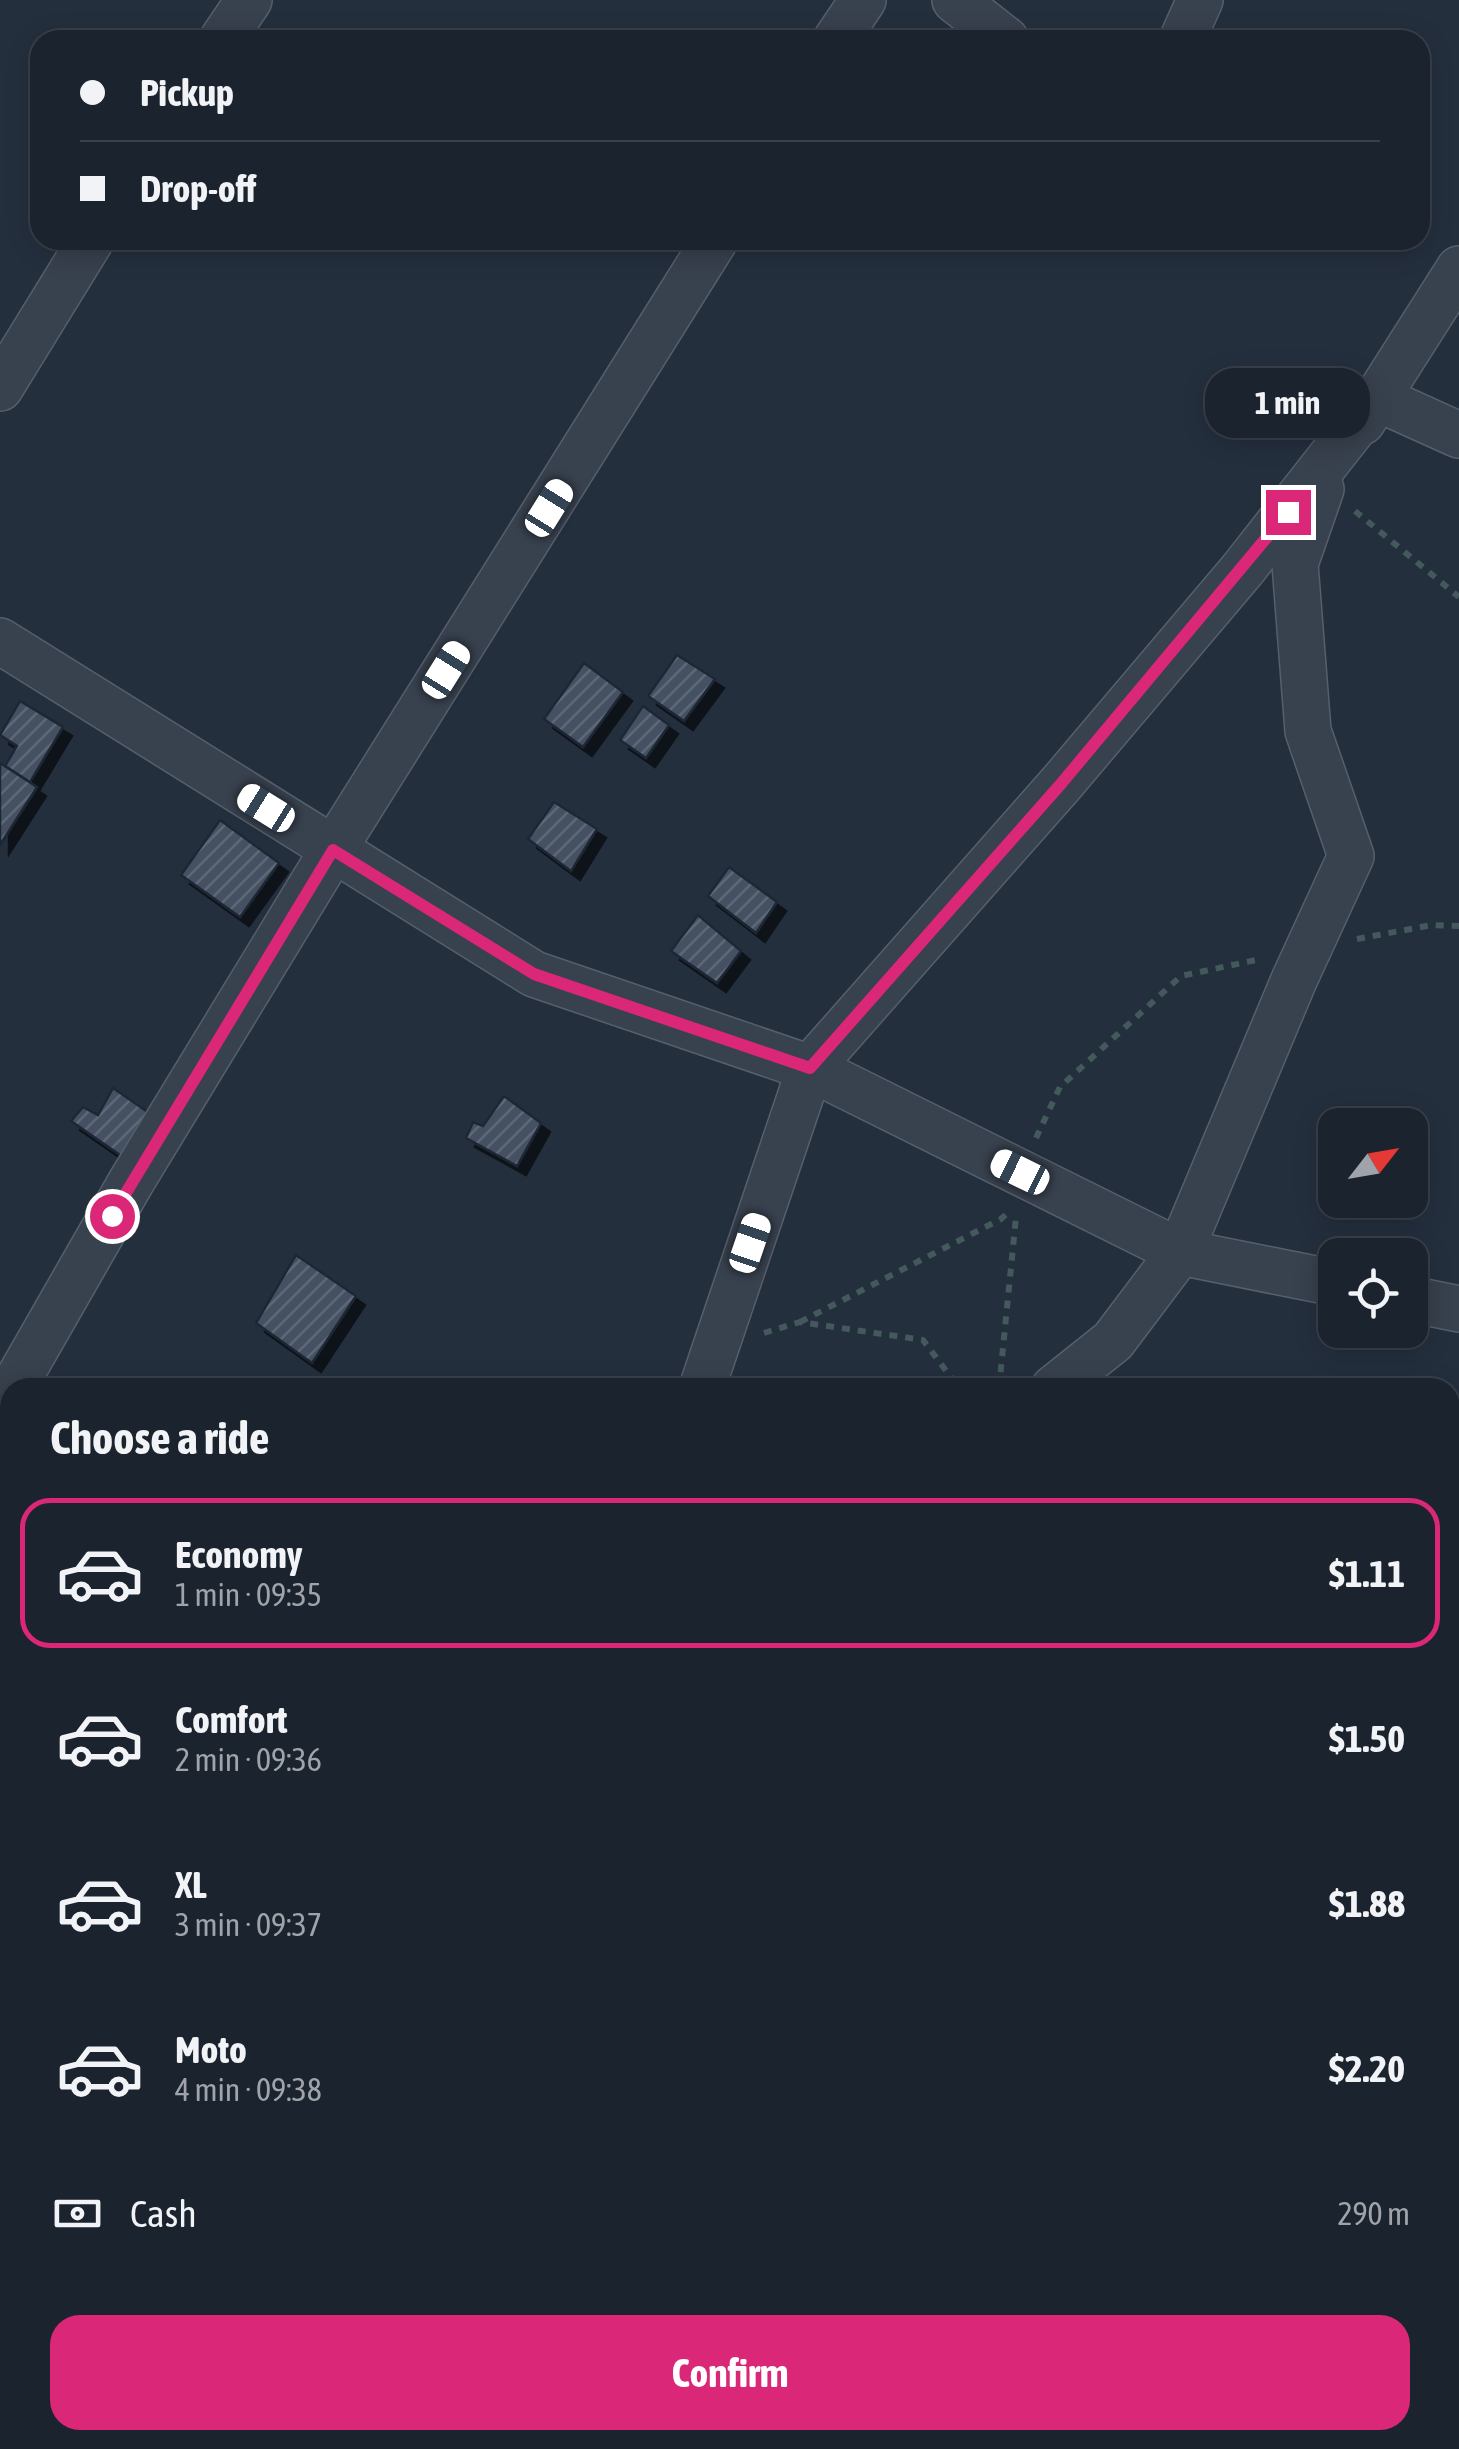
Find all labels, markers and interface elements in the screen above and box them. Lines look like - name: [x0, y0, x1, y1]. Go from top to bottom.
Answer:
- text: Pickup: [140, 71, 234, 114]
- text: Drop-off: [140, 167, 256, 210]
- callout: 1 min: [1206, 367, 1370, 437]
- text: 1 min: [1255, 384, 1320, 421]
- car: [520, 475, 578, 541]
- route end: [1266, 490, 1311, 535]
- car: [417, 637, 475, 703]
- car: [233, 779, 299, 837]
- north arrow: [1318, 1108, 1428, 1218]
- map controls: [1318, 1108, 1428, 1348]
- car: [986, 1145, 1054, 1199]
- route start: [90, 1194, 135, 1239]
- car: [726, 1210, 774, 1276]
- button: locate: [1318, 1238, 1428, 1348]
- text: Choose a ride: [50, 1412, 269, 1464]
- icon: car: [55, 1528, 145, 1618]
- text: Economy: [175, 1533, 302, 1576]
- text: $1.11: [1329, 1552, 1405, 1595]
- text: 1 min · 09:35: [175, 1576, 322, 1613]
- icon: car: [55, 1693, 145, 1783]
- text: Comfort: [175, 1698, 287, 1741]
- text: $1.50: [1329, 1717, 1405, 1760]
- text: 2 min · 09:36: [175, 1741, 322, 1778]
- icon: car: [55, 1858, 145, 1948]
- text: XL: [175, 1863, 207, 1906]
- text: $1.88: [1329, 1882, 1405, 1925]
- text: 3 min · 09:37: [175, 1906, 322, 1943]
- icon: car: [55, 2023, 145, 2113]
- text: Moto: [175, 2028, 247, 2071]
- text: $2.20: [1329, 2047, 1405, 2090]
- text: 4 min · 09:38: [175, 2071, 322, 2108]
- icon: cash: [50, 2186, 105, 2241]
- text: Cash: [130, 2192, 197, 2235]
- text: 290 m: [1337, 2195, 1410, 2232]
- button: Confirm: [50, 2315, 1410, 2430]

